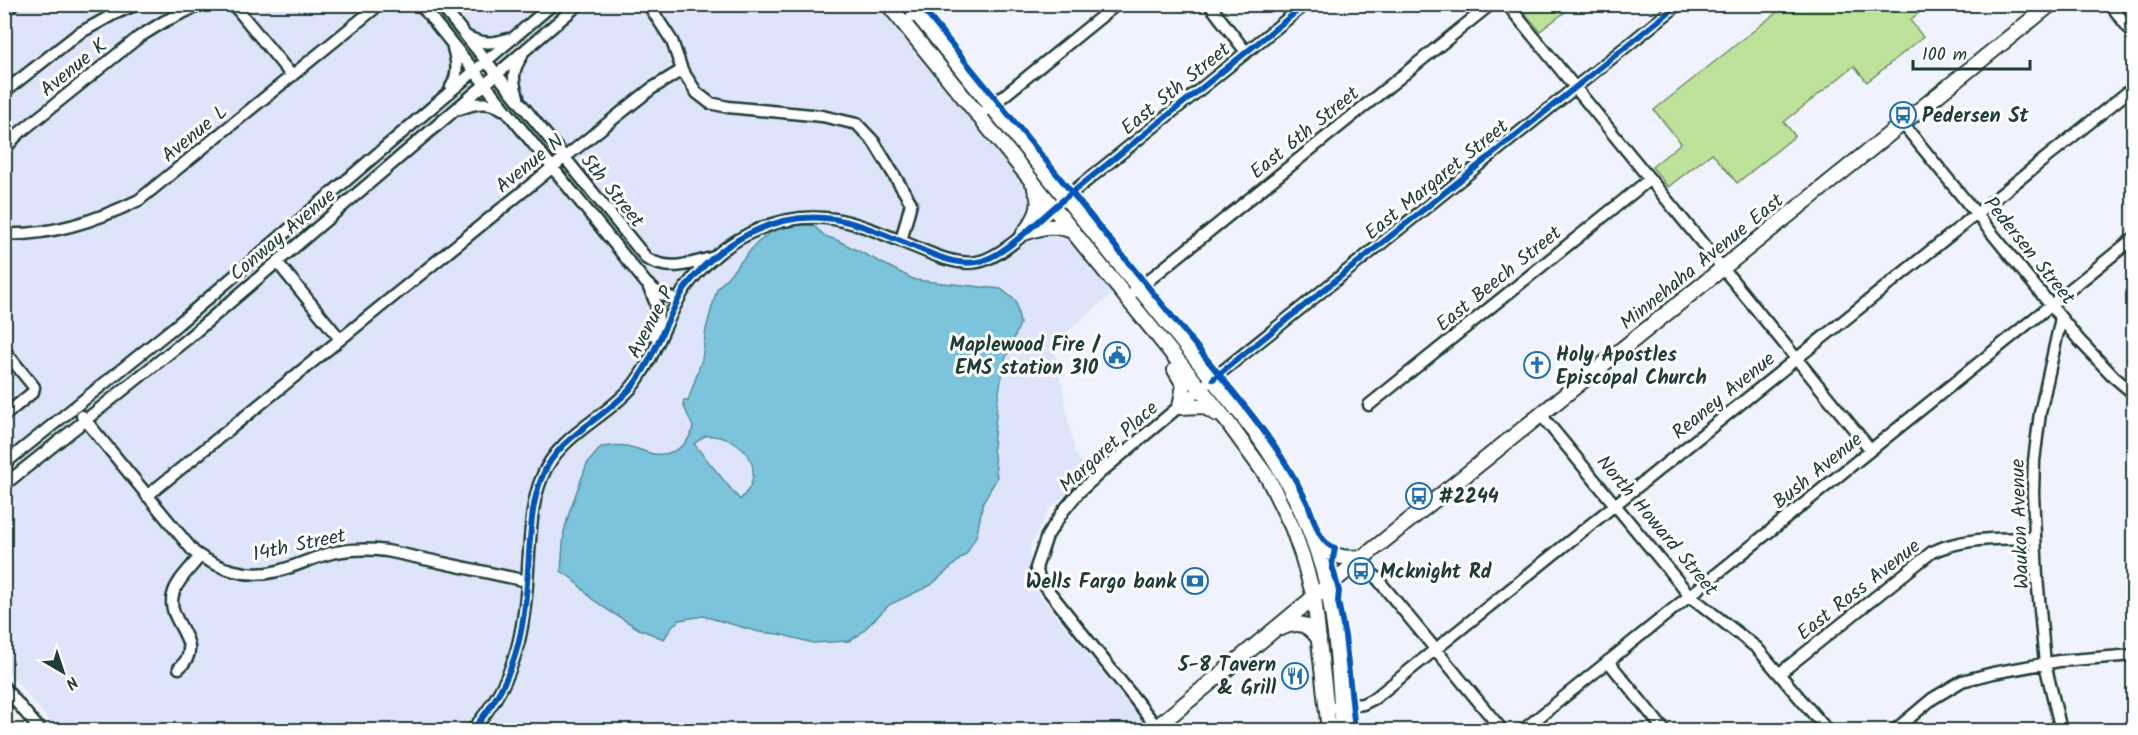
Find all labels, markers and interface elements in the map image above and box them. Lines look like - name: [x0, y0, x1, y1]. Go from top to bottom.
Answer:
- street label: Avenue K: [34, 31, 115, 106]
- scale bar: [1913, 33, 2030, 71]
- street label: East 5th Street: [1114, 35, 1238, 144]
- text: 100 m: [1922, 41, 1967, 70]
- street label: East 6th Street: [1243, 79, 1367, 188]
- street label: Avenue L: [155, 98, 236, 171]
- bus stop icon: Pedersen St: [1888, 100, 1918, 130]
- place label: Pedersen St: [1922, 101, 2029, 133]
- street label: East Margaret Street: [1358, 112, 1517, 249]
- street label: Avenue N: [489, 127, 572, 202]
- street label: 5th Street: [571, 147, 652, 236]
- street label: Conway Avenue: [223, 181, 344, 290]
- street label: Minnehaha Avenue East: [1613, 186, 1792, 339]
- street label: Pedersen Street: [1974, 190, 2083, 313]
- street label: East Beech Street: [1429, 218, 1570, 341]
- street label: Avenue P: [619, 280, 685, 365]
- place label: Maplewood Fire / EMS station 310: [950, 330, 1101, 385]
- public building icon: Maplewood Fire / EMS station 310: [1102, 340, 1132, 370]
- place label: Holy Apostles Episcopal Church: [1556, 340, 1707, 395]
- street label: Reaney Avenue: [1665, 344, 1783, 449]
- church icon: Holy Apostles Episcopal Church: [1522, 350, 1552, 380]
- street label: Margaret Place: [1052, 394, 1167, 501]
- street label: Bush Avenue: [1766, 425, 1870, 518]
- street label: North Howard Street: [1588, 448, 1726, 604]
- street label: Waukon Avenue: [2003, 458, 2039, 590]
- bus stop icon: #2244: [1404, 481, 1434, 511]
- place label: #2244: [1438, 482, 1499, 514]
- street label: 14th Street: [250, 520, 349, 571]
- street label: East Ross Avenue: [1790, 532, 1928, 649]
- bus stop icon: Mcknight Rd: [1346, 556, 1376, 586]
- place label: Mcknight Rd: [1380, 557, 1493, 589]
- bank icon: Wells Fargo bank: [1180, 566, 1210, 596]
- place label: Wells Fargo bank: [1026, 567, 1177, 599]
- north arrow: [33, 642, 93, 702]
- place label: 5-8 Tavern & Grill: [1177, 650, 1277, 705]
- restaurant icon: 5-8 Tavern & Grill: [1280, 661, 1310, 691]
- text: N: [60, 670, 83, 695]

